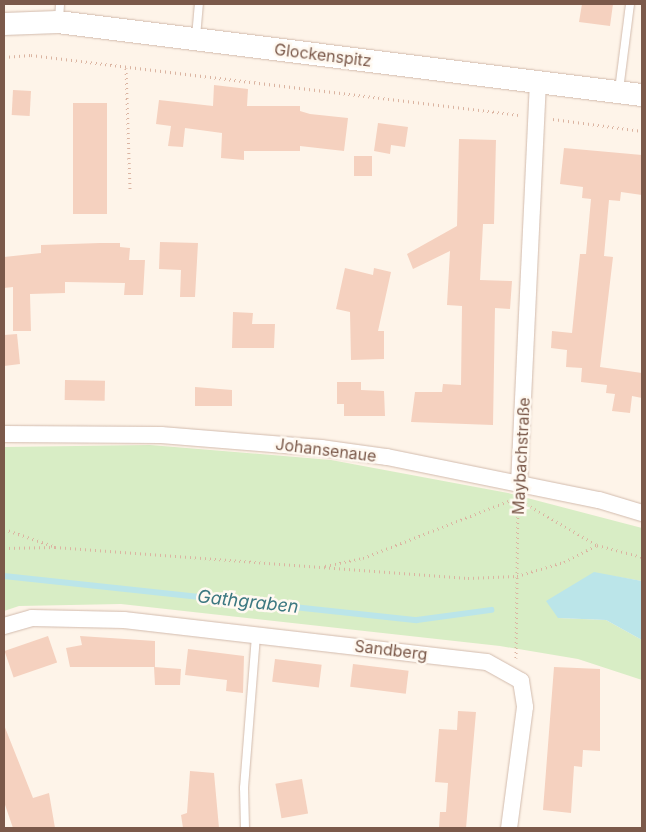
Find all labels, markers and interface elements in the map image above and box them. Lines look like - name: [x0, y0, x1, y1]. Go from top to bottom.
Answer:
- street label: Glockenspitz: [273, 40, 373, 70]
- street label: Maybachstraße: [508, 397, 534, 515]
- street label: Johansenaue: [274, 434, 378, 466]
- water label: Gathgraben: [196, 586, 300, 618]
- street label: Sandberg: [354, 636, 428, 664]

